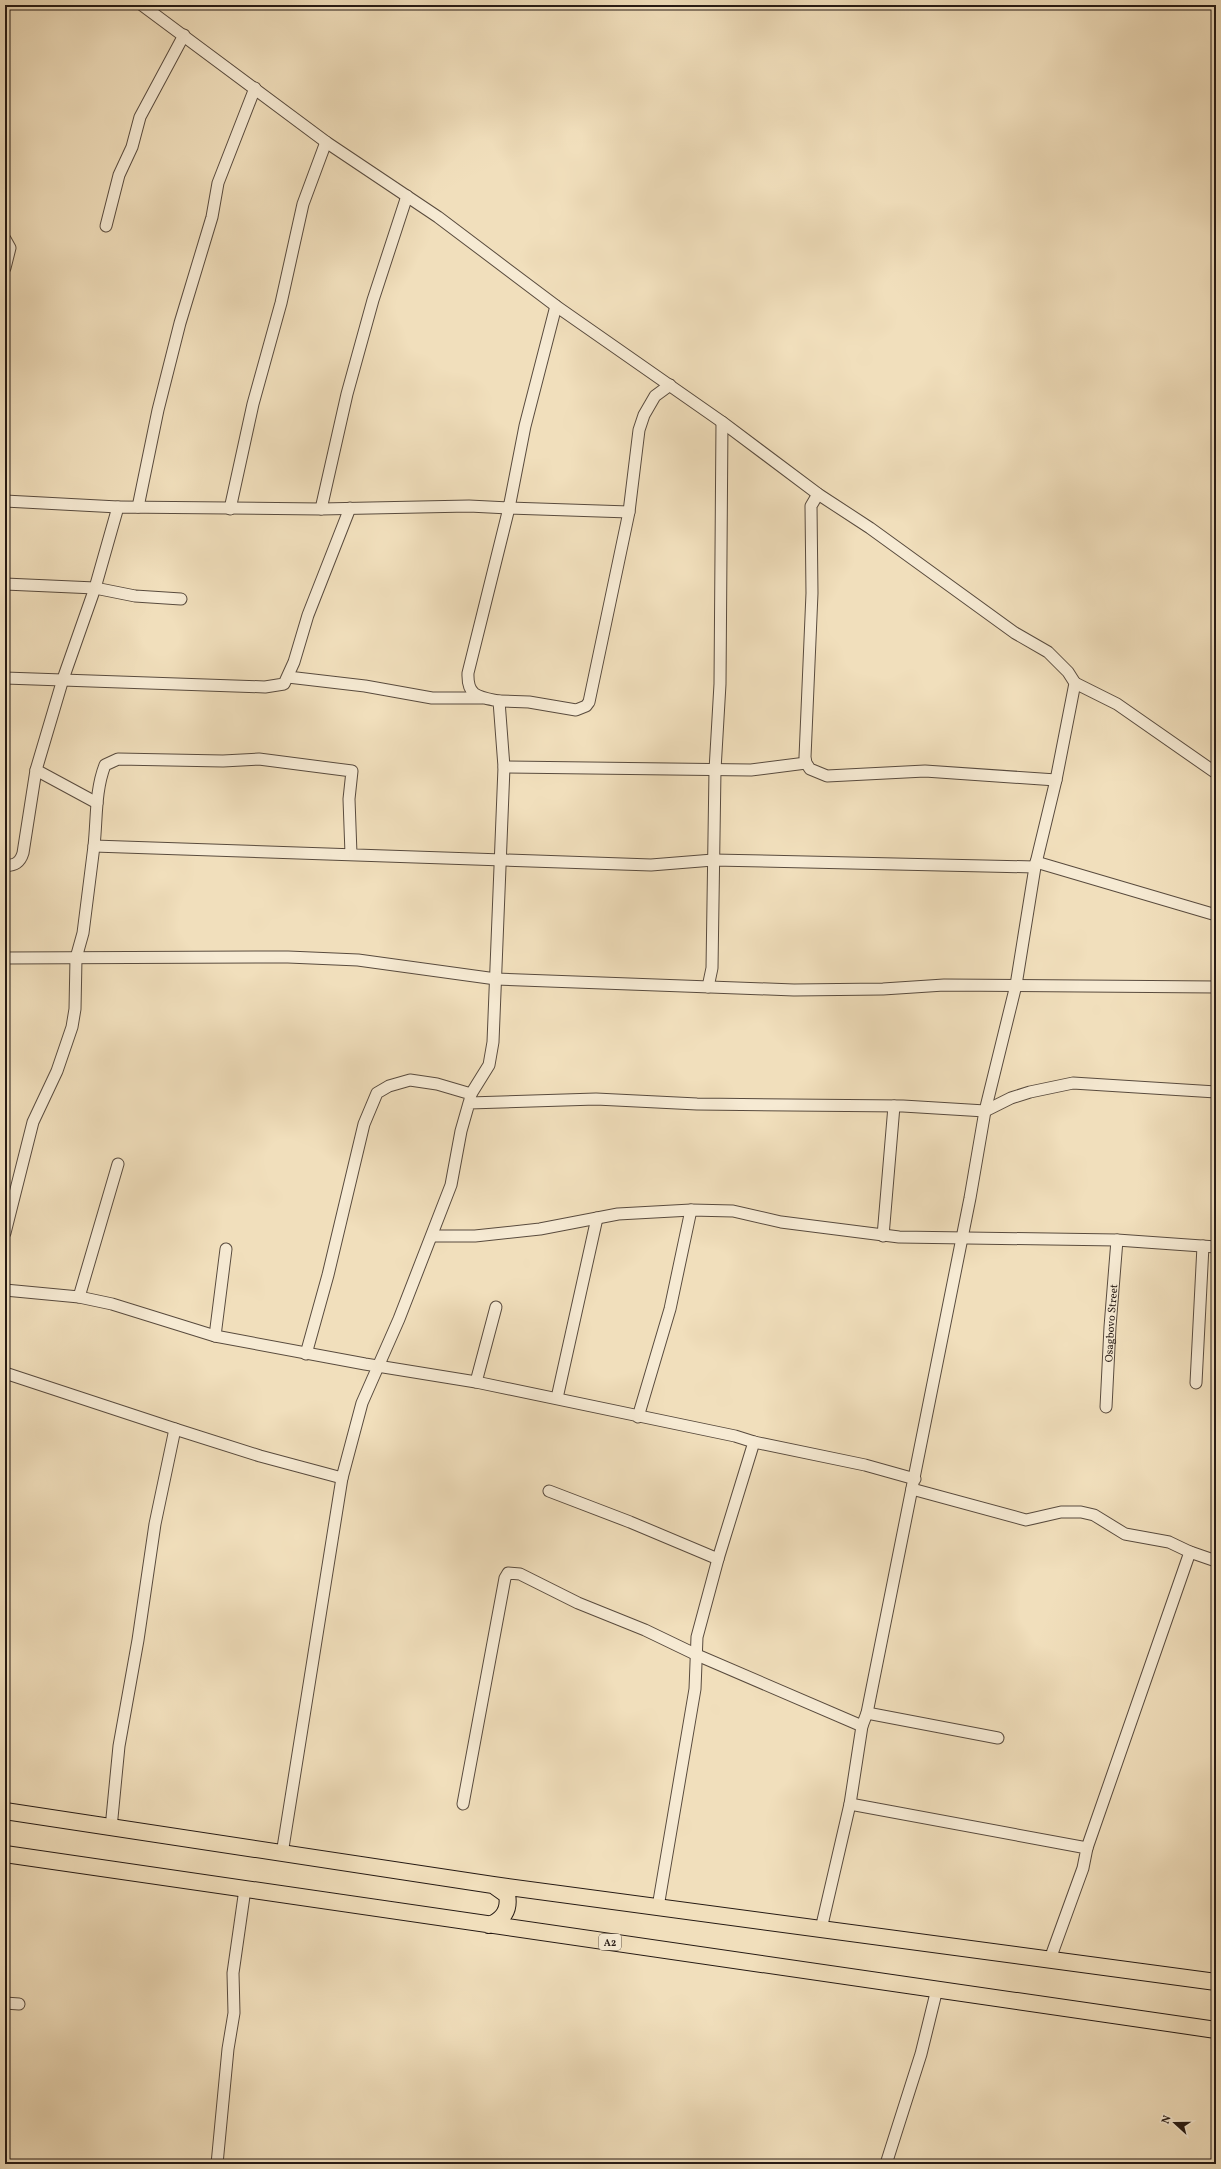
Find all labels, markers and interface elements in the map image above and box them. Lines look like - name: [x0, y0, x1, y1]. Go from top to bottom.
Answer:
- street label: Osagbovo Street: [1102, 1283, 1122, 1363]
- road number: A2: [599, 1934, 621, 1950]
- north arrow: [1155, 2103, 1195, 2143]
- text: N: [1159, 2114, 1175, 2126]

